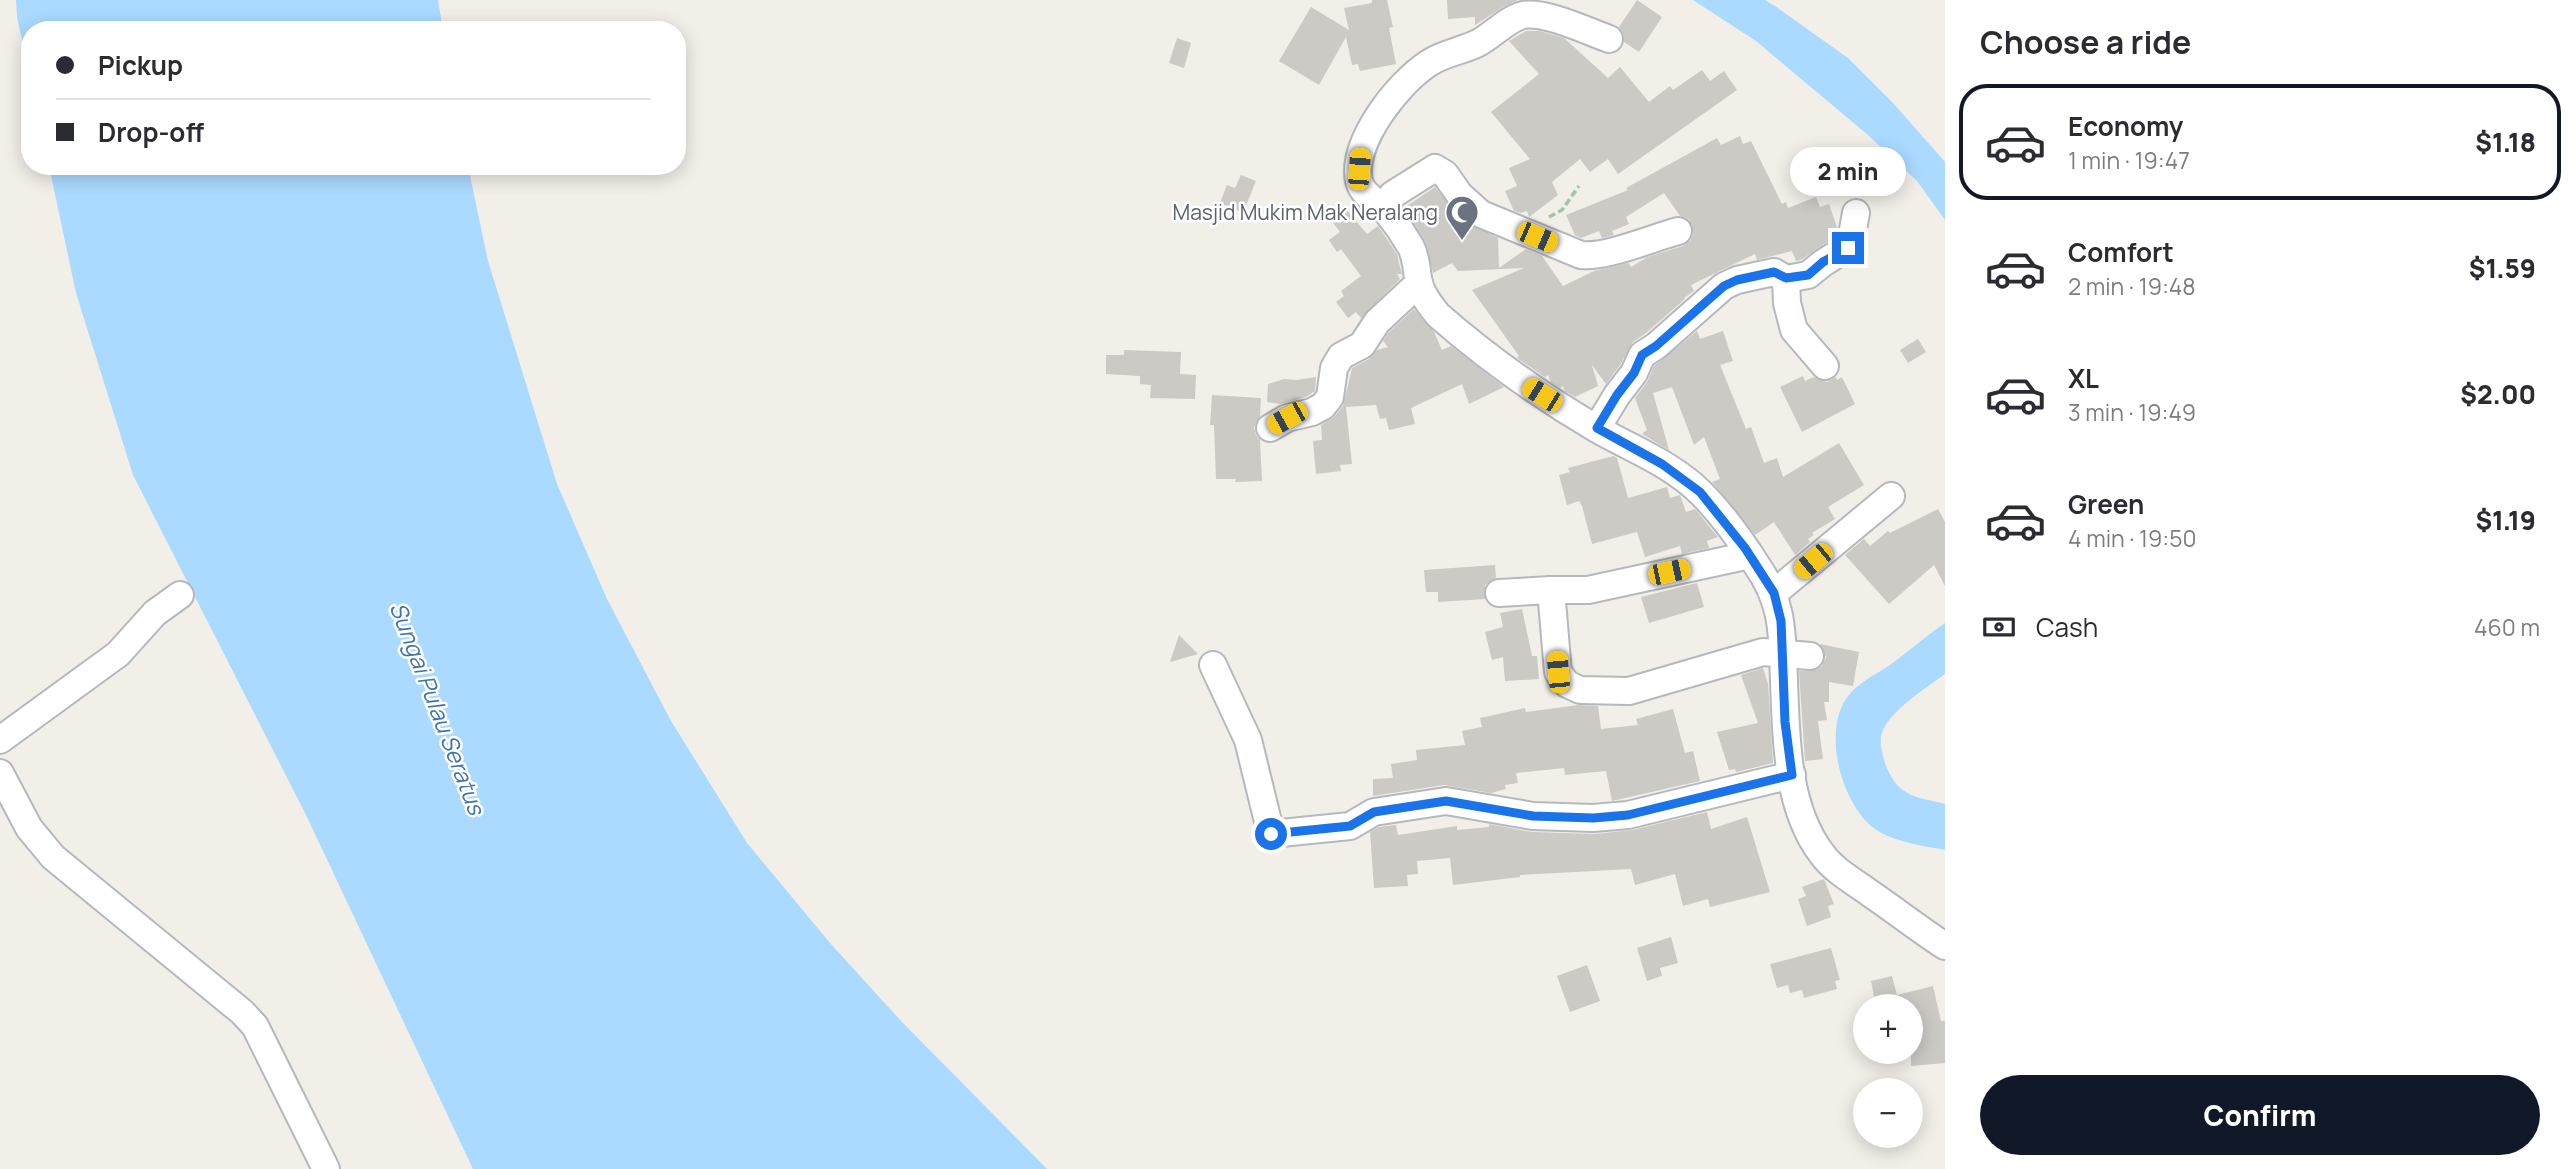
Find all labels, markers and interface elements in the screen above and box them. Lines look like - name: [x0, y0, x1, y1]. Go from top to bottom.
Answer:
- text: Choose a ride: [1980, 20, 2191, 64]
- text: Pickup: [98, 47, 183, 83]
- text: Economy: [2068, 108, 2183, 144]
- icon: car: [1984, 111, 2047, 174]
- text: Drop-off: [98, 114, 204, 150]
- text: $1.18: [2475, 124, 2536, 160]
- text: 1 min · 19:47: [2068, 144, 2190, 176]
- callout: 2 min: [1790, 146, 1906, 196]
- car: [1348, 147, 1371, 191]
- text: 2 min: [1818, 155, 1879, 187]
- mosque icon: Masjid Mukim Mak Neralang: [1443, 193, 1481, 242]
- place label: Masjid Mukim Mak Neralang: [1173, 198, 1438, 226]
- car: [1514, 219, 1561, 255]
- route end: [1832, 232, 1864, 264]
- text: Comfort: [2068, 234, 2174, 270]
- icon: car: [1984, 237, 2047, 300]
- text: $1.59: [2469, 250, 2536, 286]
- text: 2 min · 19:48: [2068, 270, 2196, 302]
- text: XL: [2068, 360, 2099, 396]
- icon: car: [1984, 363, 2047, 426]
- car: [1519, 375, 1566, 415]
- text: $2.00: [2460, 376, 2536, 412]
- text: 3 min · 19:49: [2068, 396, 2196, 428]
- car: [1264, 399, 1311, 437]
- text: Green: [2068, 486, 2144, 522]
- icon: car: [1984, 489, 2047, 552]
- text: $1.19: [2475, 502, 2536, 538]
- text: 4 min · 19:50: [2068, 522, 2197, 554]
- car: [1791, 539, 1836, 583]
- car: [1647, 557, 1692, 587]
- water label: Sungai Pulau Seratus: [383, 597, 494, 821]
- icon: cash: [1980, 608, 2018, 646]
- text: Cash: [2036, 609, 2098, 645]
- text: 460 m: [2474, 611, 2540, 643]
- car: [1546, 650, 1571, 694]
- route start: [1255, 818, 1287, 850]
- map controls: [1853, 994, 1923, 1148]
- button: +: [1853, 994, 1923, 1064]
- button: Confirm: [1980, 1075, 2540, 1155]
- button: −: [1853, 1078, 1923, 1148]

